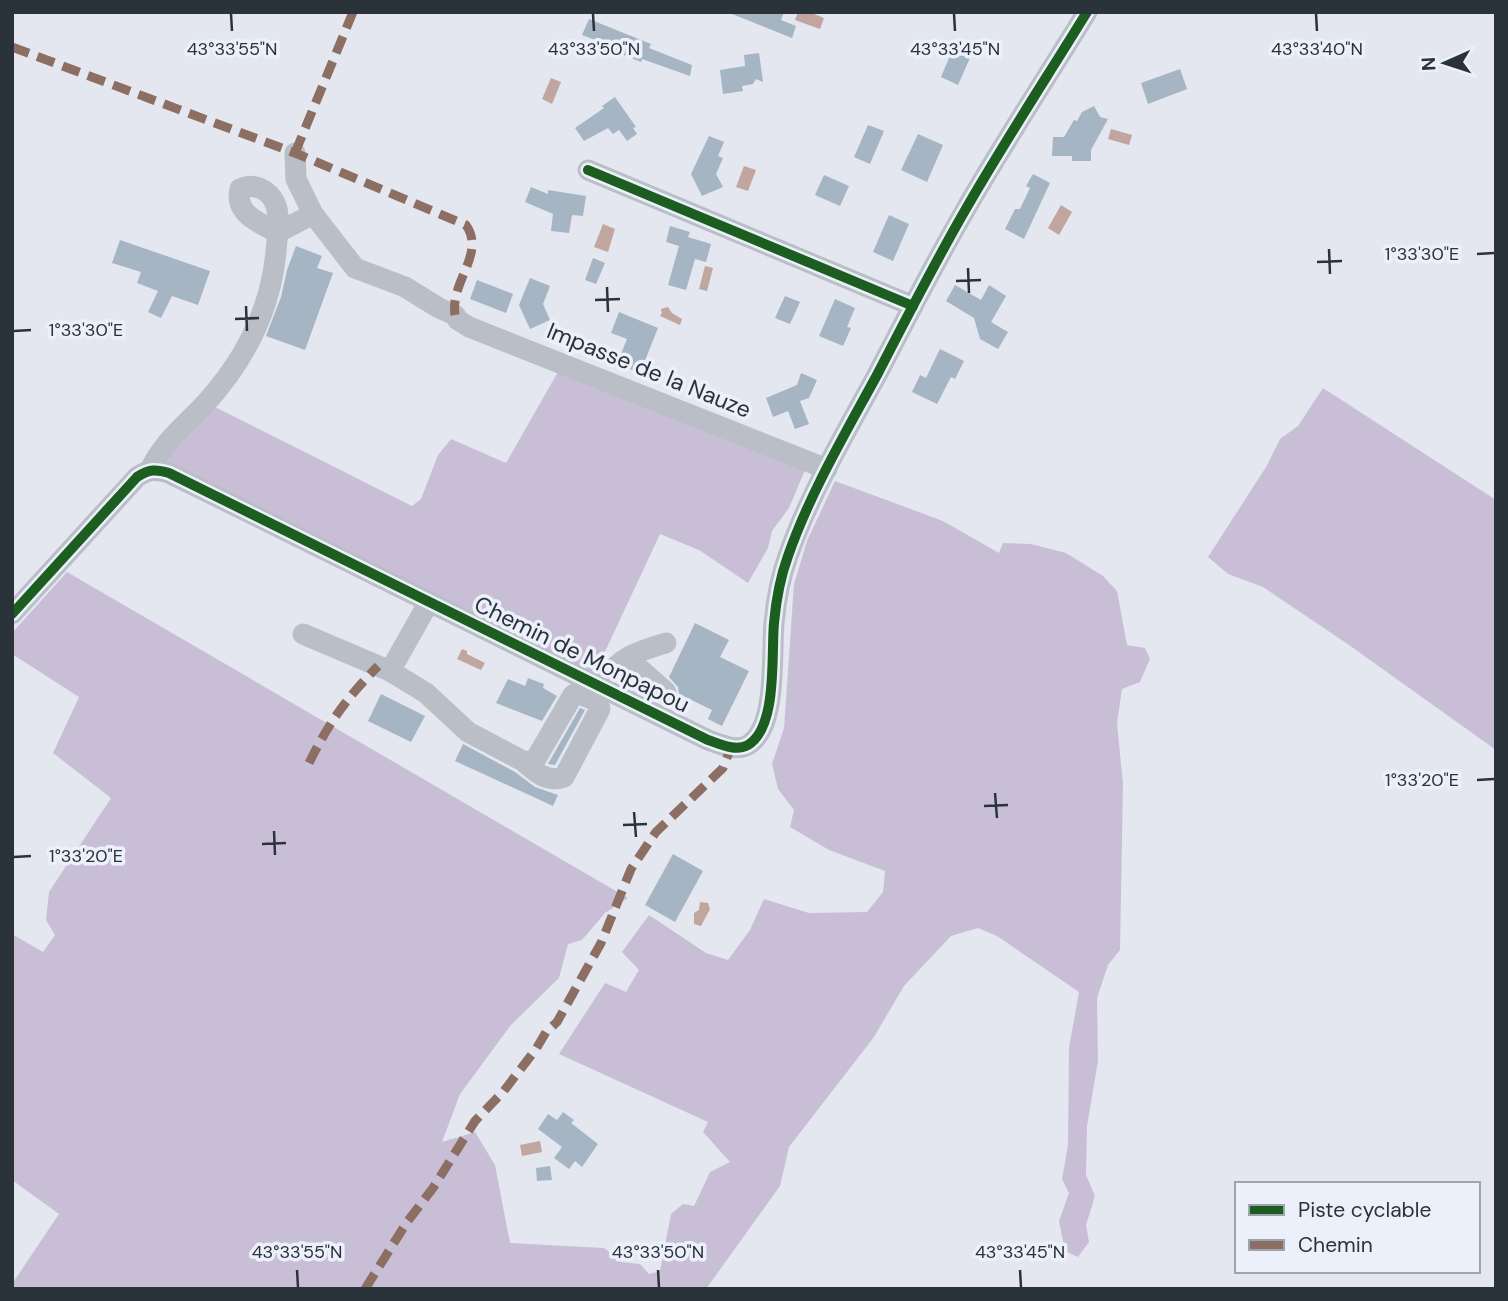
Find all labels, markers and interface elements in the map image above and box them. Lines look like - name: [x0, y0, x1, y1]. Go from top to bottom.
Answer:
- north arrow: [1410, 28, 1480, 98]
- text: 43°33'55"N: [187, 37, 277, 61]
- text: 43°33'50"N: [548, 37, 640, 61]
- text: 43°33'45"N: [910, 37, 1000, 61]
- text: 43°33'40"N: [1271, 37, 1363, 61]
- text: N: [1416, 56, 1441, 71]
- text: 1°33'30"E: [1385, 242, 1459, 266]
- street label: Impasse de la Nauze: [542, 315, 756, 425]
- text: 1°33'30"E: [49, 318, 123, 342]
- street label: Chemin de Monpapou: [469, 589, 695, 719]
- text: 1°33'20"E: [1385, 768, 1459, 792]
- text: 1°33'20"E: [49, 844, 123, 868]
- legend: [1235, 1182, 1480, 1273]
- text: Piste cyclable: [1298, 1196, 1431, 1224]
- text: Chemin: [1298, 1231, 1373, 1259]
- text: 43°33'55"N: [252, 1240, 342, 1264]
- text: 43°33'50"N: [612, 1240, 704, 1264]
- text: 43°33'45"N: [975, 1240, 1065, 1264]

